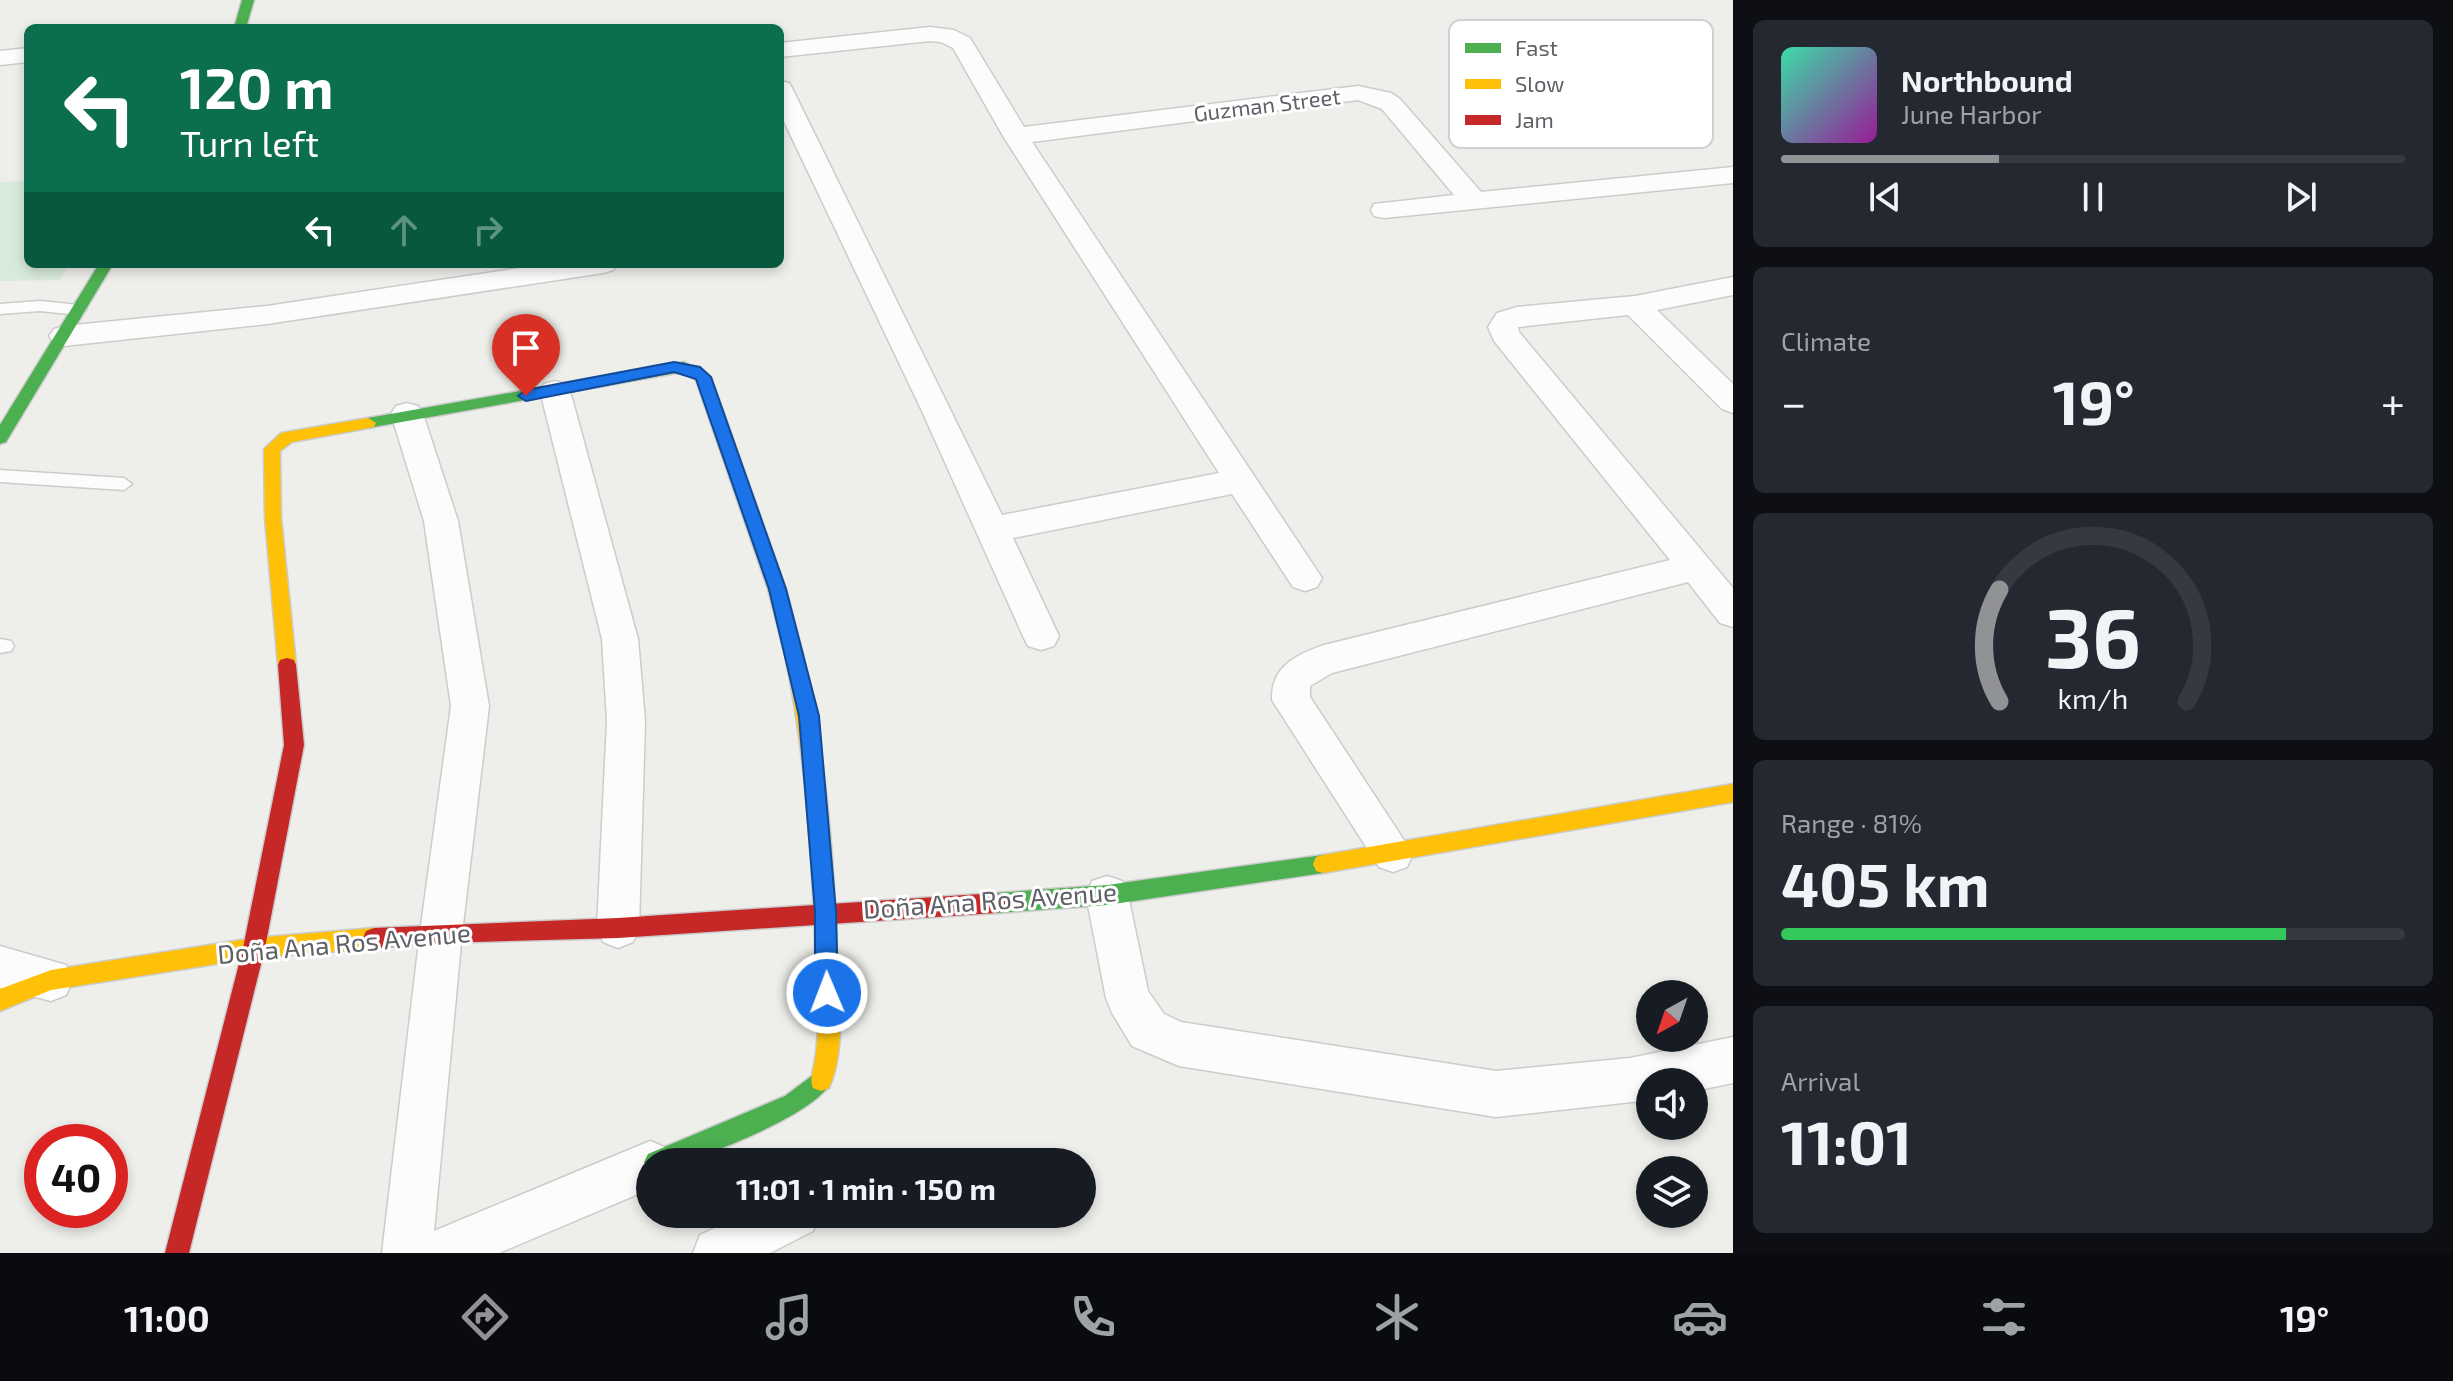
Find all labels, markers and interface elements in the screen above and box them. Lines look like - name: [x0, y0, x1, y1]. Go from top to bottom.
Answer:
- legend: [1449, 20, 1713, 148]
- text: Fast: [1515, 34, 1558, 60]
- text: 120 m: [180, 53, 334, 120]
- icon: left: [48, 56, 152, 160]
- text: Northbound: [1901, 62, 2073, 98]
- text: Slow: [1515, 70, 1564, 96]
- street label: Guzman Street: [1192, 82, 1342, 126]
- text: June Harbor: [1901, 98, 2042, 129]
- text: Jam: [1515, 106, 1554, 132]
- text: Turn left: [180, 121, 319, 164]
- icon: previous: [1863, 175, 1907, 219]
- icon: pause: [2071, 175, 2115, 219]
- icon: next: [2279, 175, 2323, 219]
- icon: left: [298, 208, 342, 252]
- icon: ahead: [382, 208, 426, 252]
- icon: right: [466, 208, 510, 252]
- pin: [492, 314, 560, 396]
- text: Climate: [1781, 325, 1871, 356]
- icon: arrive: [504, 326, 548, 370]
- text: 19°: [2053, 365, 2135, 437]
- text: −: [1781, 375, 1807, 428]
- text: +: [2381, 375, 2405, 428]
- text: 36: [2045, 585, 2141, 685]
- text: km/h: [2058, 681, 2128, 716]
- text: Range · 81%: [1781, 807, 1922, 838]
- text: 405 km: [1781, 847, 1990, 919]
- street label: Doña Ana Ros Avenue: [862, 875, 1118, 924]
- street label: Doña Ana Ros Avenue: [216, 916, 472, 969]
- position arrow: [785, 951, 869, 1035]
- north arrow: [1636, 980, 1708, 1052]
- map controls: [1636, 980, 1708, 1228]
- text: Arrival: [1781, 1065, 1860, 1096]
- button: sound: [1636, 1068, 1708, 1140]
- text: 11:01: [1781, 1105, 1912, 1177]
- speed limit sign: 40: [24, 1124, 128, 1228]
- button: layers: [1636, 1156, 1708, 1228]
- text: 11:01 · 1 min · 150 m: [736, 1170, 996, 1206]
- icon: directions: [457, 1289, 513, 1345]
- icon: music: [761, 1289, 817, 1345]
- icon: phone: [1065, 1289, 1121, 1345]
- icon: climate: [1369, 1289, 1425, 1345]
- icon: car: [1672, 1289, 1728, 1345]
- icon: filters: [1976, 1289, 2032, 1345]
- text: 11:00: [124, 1296, 210, 1339]
- text: 19°: [2280, 1296, 2329, 1339]

